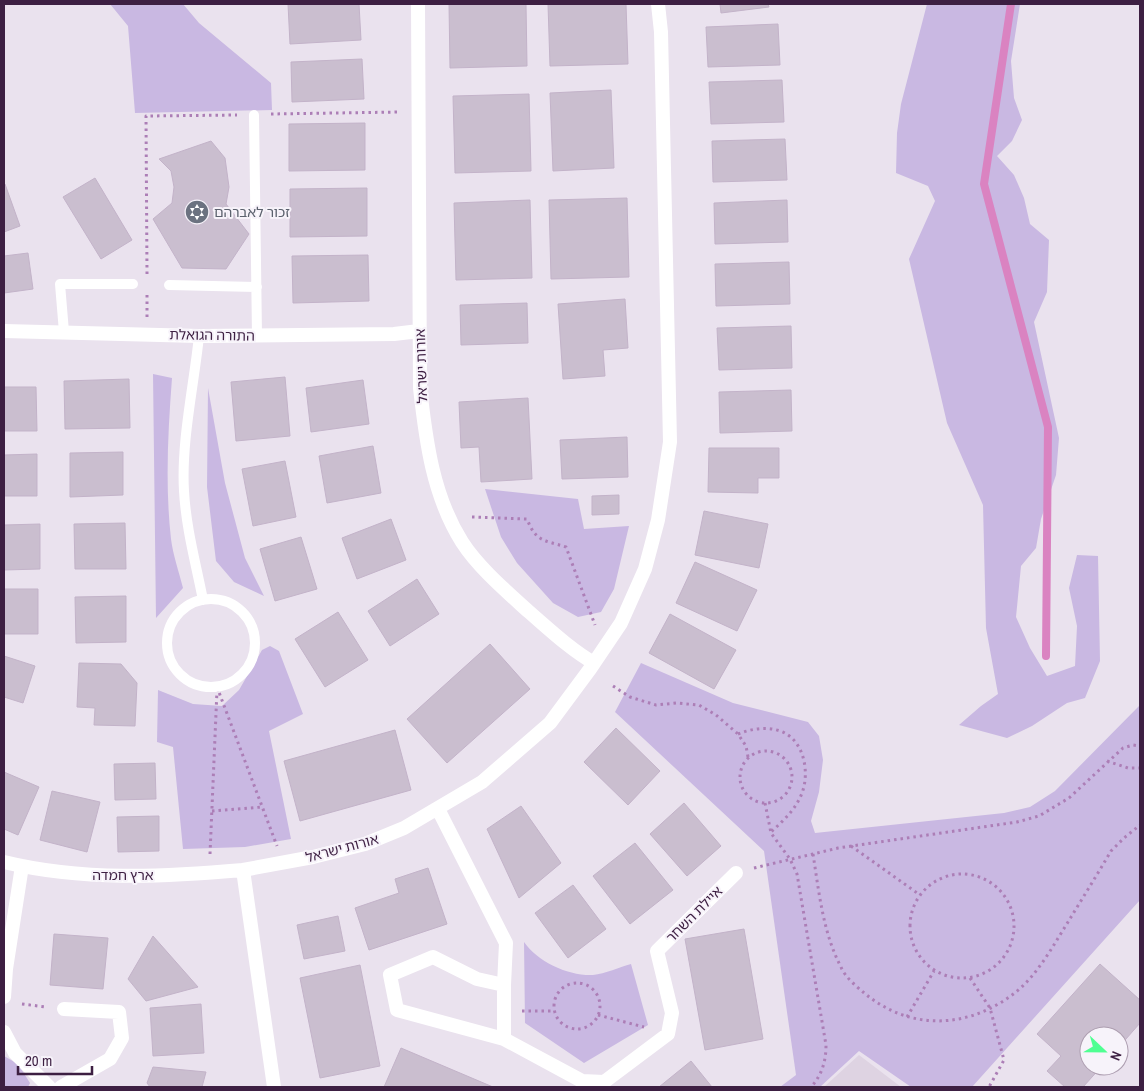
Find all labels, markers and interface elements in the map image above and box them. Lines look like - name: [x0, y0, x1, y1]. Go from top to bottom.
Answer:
- synagogue icon: זכור לאברהם: [184, 199, 210, 225]
- place label: זכור לאברהם: [214, 203, 290, 221]
- street label: התורה הגואלת: [169, 325, 255, 345]
- street label: אורות ישראל: [411, 328, 431, 404]
- street label: אורות ישראל: [304, 830, 381, 866]
- street label: ארץ חמדה: [92, 866, 154, 884]
- street label: איילת השחר: [662, 882, 726, 946]
- north arrow: [1079, 1026, 1129, 1076]
- scale bar: [18, 1044, 91, 1076]
- text: N: [1106, 1049, 1126, 1063]
- text: 20 m: [25, 1050, 52, 1071]

